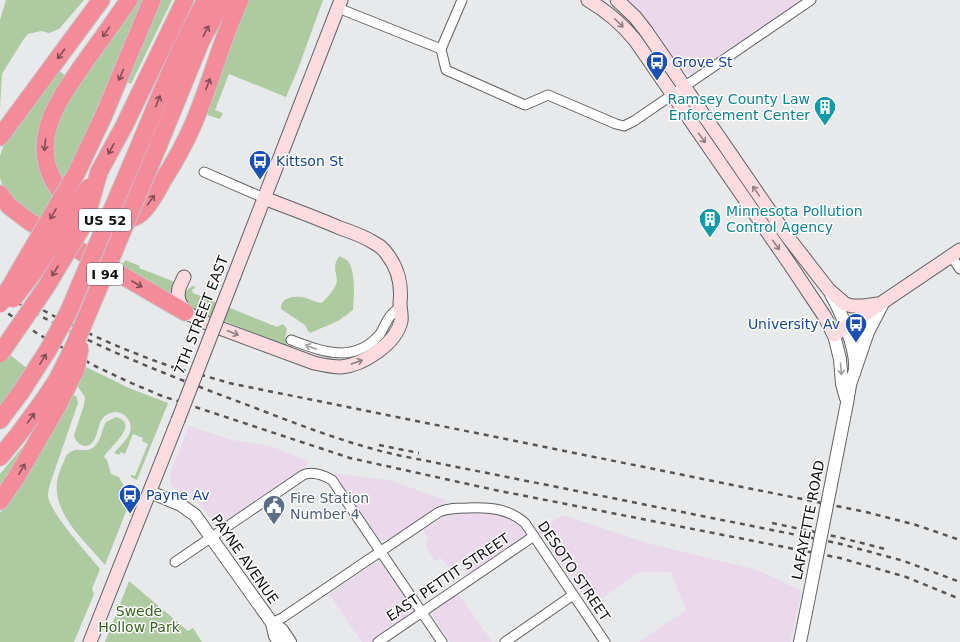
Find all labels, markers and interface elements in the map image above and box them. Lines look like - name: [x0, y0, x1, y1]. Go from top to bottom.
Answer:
- one-way arrow: [614, 18, 624, 28]
- one-way arrow: [203, 25, 211, 37]
- one-way arrow: [102, 26, 110, 37]
- one-way arrow: [57, 48, 65, 59]
- bus stop icon: Grove St: [644, 49, 670, 82]
- place label: Grove St: [672, 54, 733, 70]
- one-way arrow: [117, 68, 124, 80]
- one-way arrow: [205, 78, 213, 90]
- place label: Ramsey County Law Enforcement Center: [668, 91, 810, 123]
- building icon: Ramsey County Law Enforcement Center: [812, 94, 838, 127]
- one-way arrow: [155, 96, 162, 108]
- one-way arrow: [698, 132, 706, 143]
- one-way arrow: [42, 138, 49, 151]
- one-way arrow: [107, 143, 115, 155]
- bus stop icon: Kittson St: [247, 148, 273, 181]
- place label: Kittson St: [276, 153, 344, 169]
- one-way arrow: [752, 185, 760, 196]
- one-way arrow: [147, 195, 155, 206]
- place label: Minnesota Pollution Control Agency: [726, 203, 863, 235]
- building icon: Minnesota Pollution Control Agency: [697, 206, 723, 239]
- one-way arrow: [49, 208, 57, 219]
- road number: US 52: [79, 209, 131, 231]
- one-way arrow: [772, 239, 780, 250]
- street label: 7TH STREET EAST: [171, 253, 231, 377]
- road number: I 94: [87, 263, 123, 285]
- one-way arrow: [51, 264, 59, 276]
- one-way arrow: [131, 281, 143, 289]
- bus stop icon: University Av: [843, 311, 869, 344]
- place label: University Av: [748, 316, 840, 332]
- one-way arrow: [227, 330, 239, 338]
- one-way arrow: [306, 343, 318, 351]
- one-way arrow: [39, 353, 47, 365]
- one-way arrow: [350, 358, 362, 366]
- one-way arrow: [837, 362, 845, 375]
- one-way arrow: [27, 413, 35, 424]
- street label: LAFAYETTE ROAD: [789, 459, 827, 581]
- one-way arrow: [18, 463, 26, 475]
- bus stop icon: Payne Av: [117, 482, 143, 515]
- place label: Payne Av: [146, 487, 210, 503]
- place label: Fire Station Number 4: [290, 490, 369, 522]
- public building icon: Fire Station Number 4: [261, 493, 287, 526]
- street label: PAYNE AVENUE: [208, 511, 282, 607]
- street label: DESOTO STREET: [535, 518, 614, 624]
- street label: EAST PETTIT STREET: [383, 530, 513, 624]
- park label: Swede Hollow Park: [98, 603, 181, 635]

